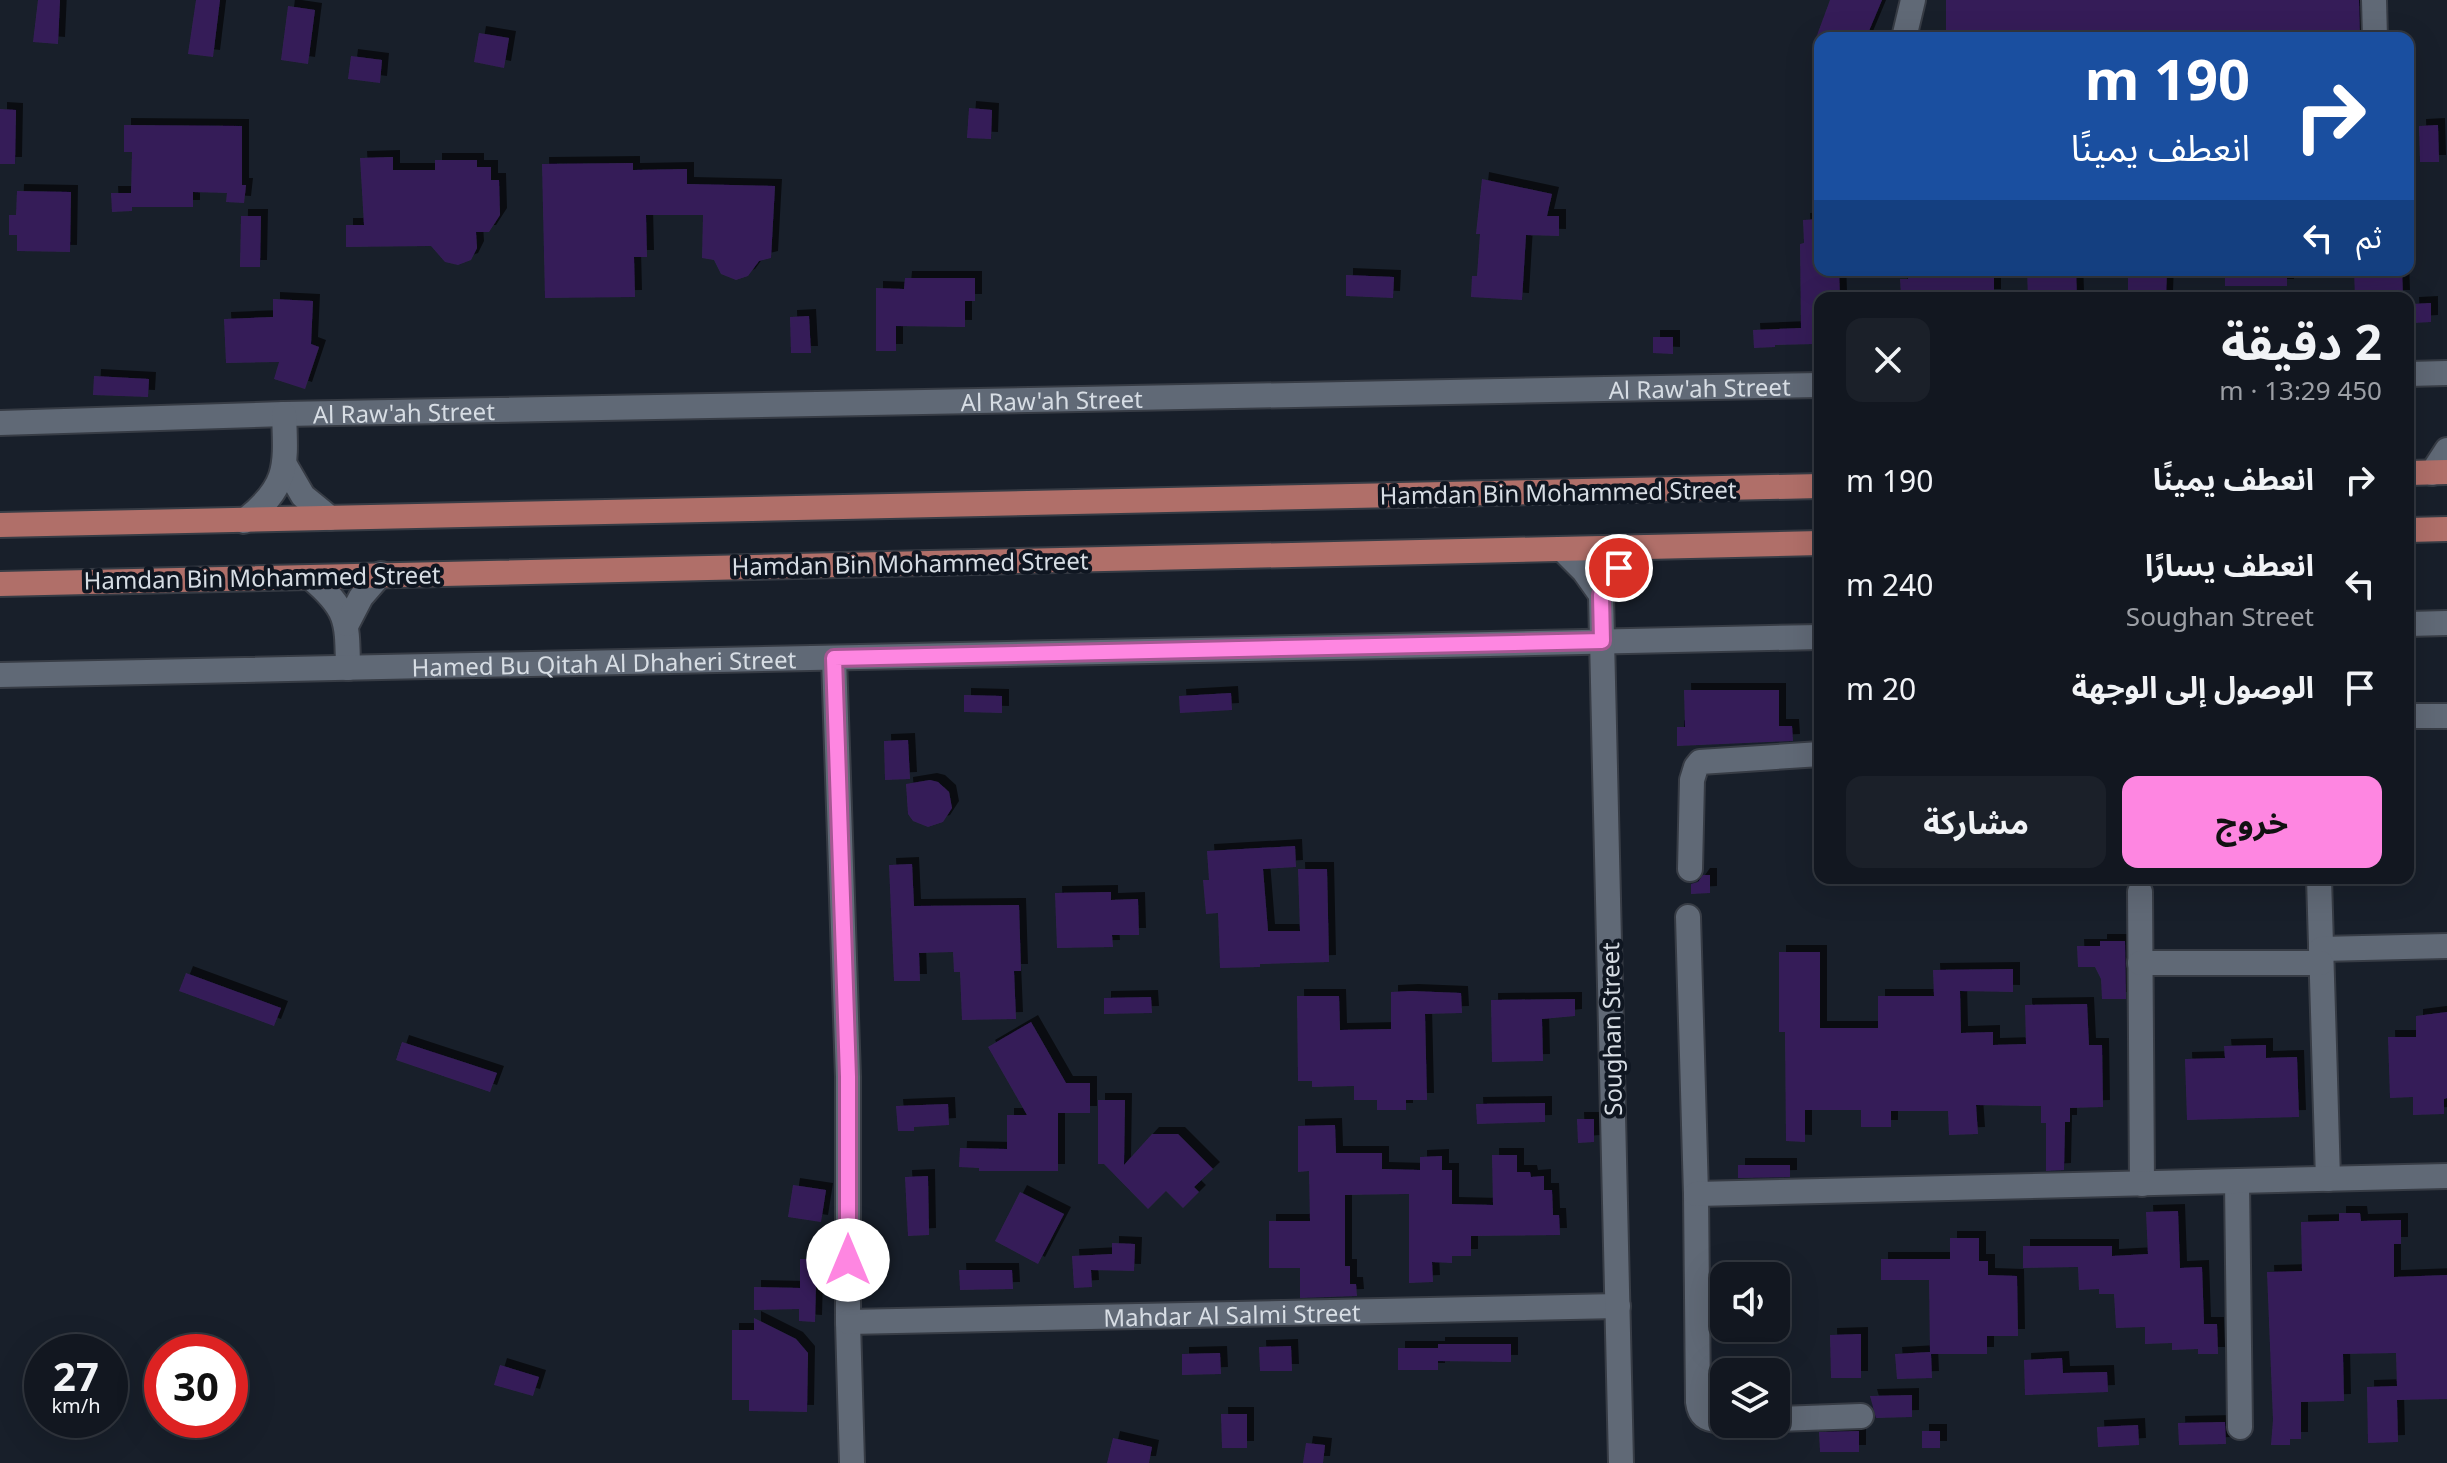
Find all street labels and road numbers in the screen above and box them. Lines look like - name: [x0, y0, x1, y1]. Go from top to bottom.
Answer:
- street label: Al Raw'ah Street: [1608, 369, 1791, 405]
- street label: Al Raw'ah Street: [960, 381, 1143, 418]
- street label: Al Raw'ah Street: [312, 394, 496, 430]
- street label: Hamdan Bin Mohammed Street: [1379, 472, 1737, 512]
- street label: Hamdan Bin Mohammed Street: [731, 543, 1089, 583]
- street label: Hamdan Bin Mohammed Street: [83, 557, 441, 597]
- street label: Hamed Bu Qitah Al Dhaheri Street: [411, 642, 797, 683]
- street label: Soughan Street: [1593, 942, 1629, 1116]
- street label: Mahdar Al Salmi Street: [1103, 1295, 1361, 1333]

